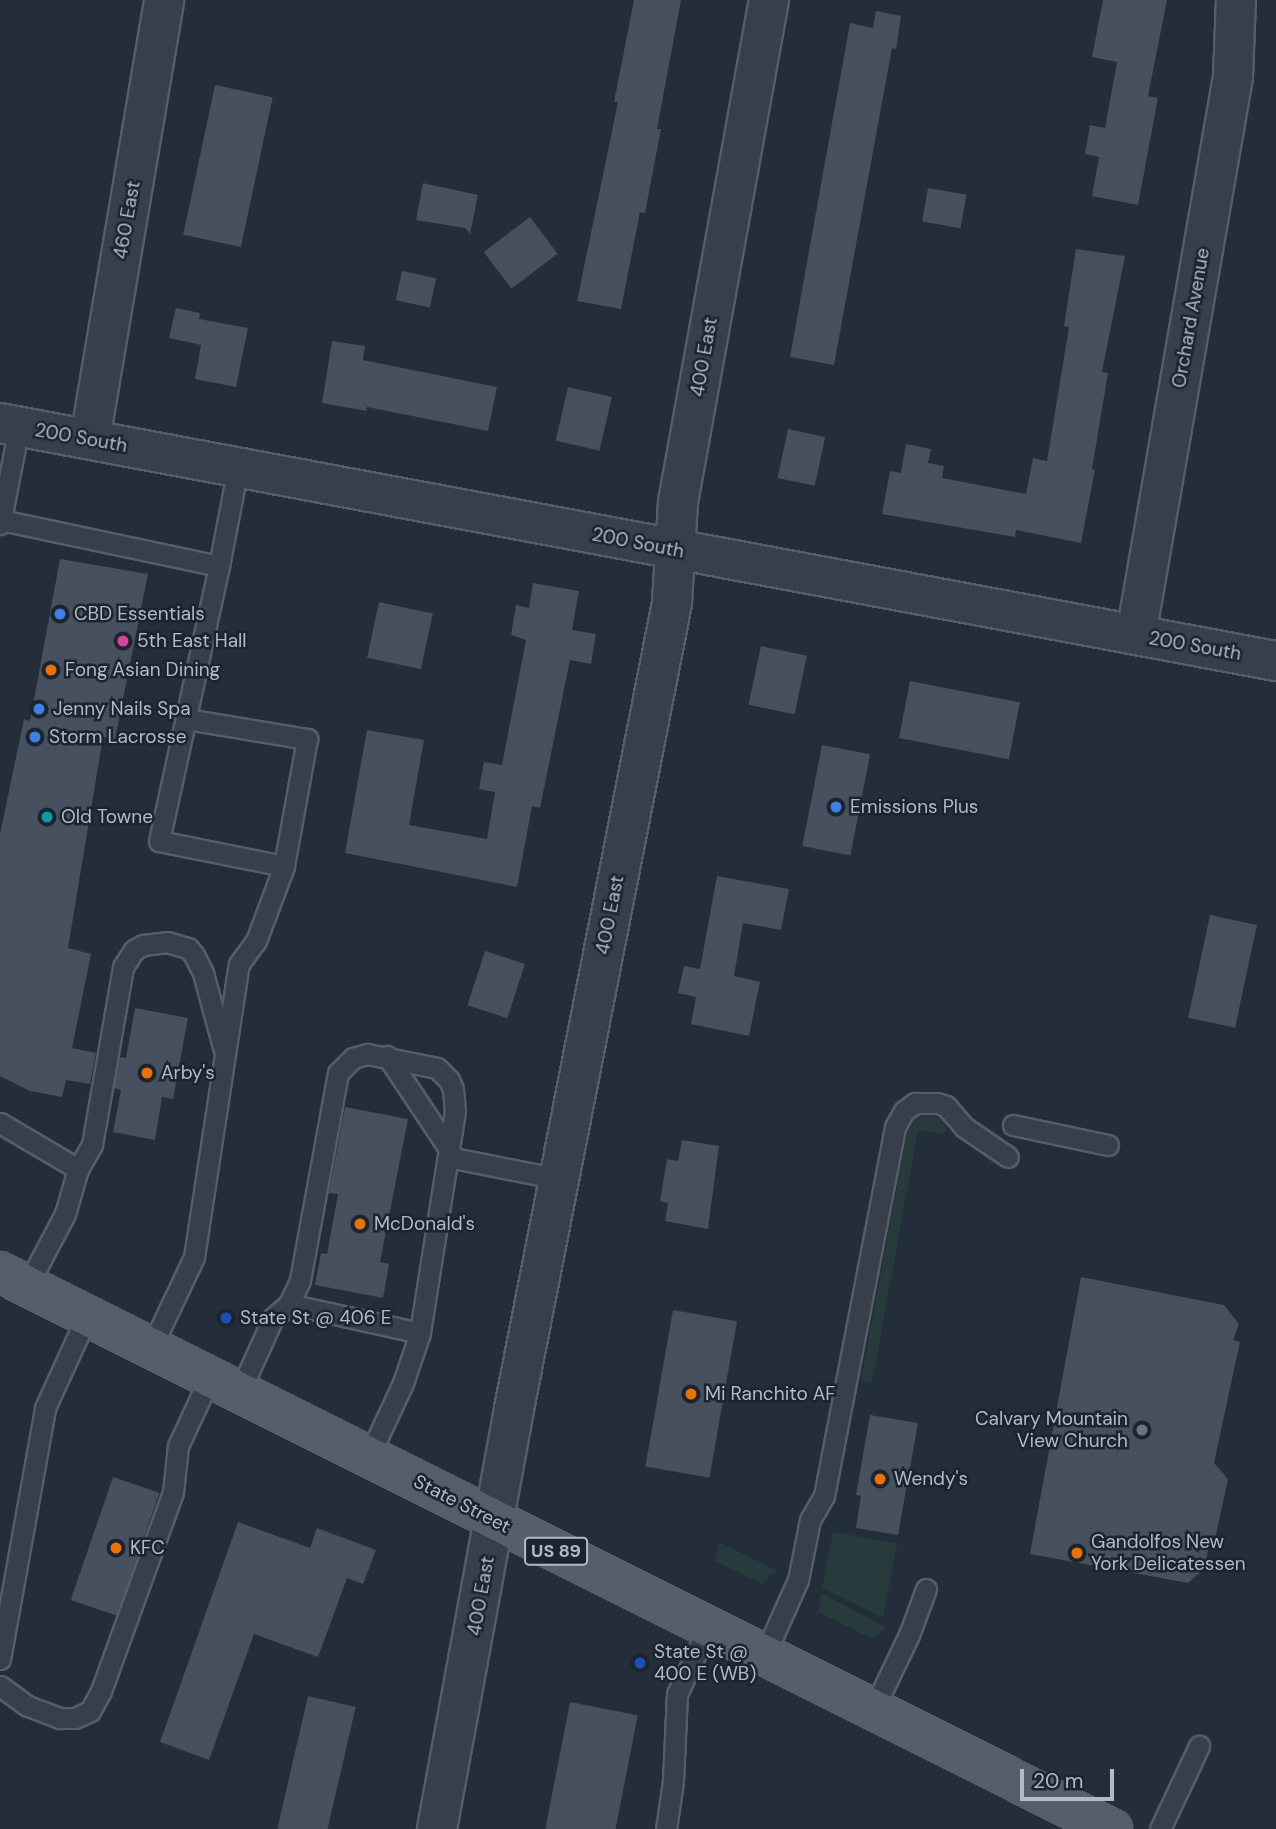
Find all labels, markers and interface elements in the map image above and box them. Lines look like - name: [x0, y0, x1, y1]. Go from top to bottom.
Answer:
- street label: 460 East: [109, 179, 145, 261]
- street label: Orchard Avenue: [1167, 246, 1215, 390]
- street label: 400 East: [686, 316, 722, 398]
- street label: 200 South: [33, 419, 129, 457]
- street label: 200 South: [590, 523, 686, 563]
- place label: CBD Essentials: [74, 603, 205, 625]
- marker: CBD Essentials: [52, 606, 68, 622]
- street label: 200 South: [1147, 627, 1243, 665]
- place label: 5th East Hall: [137, 630, 246, 652]
- marker: 5th East Hall: [115, 633, 131, 649]
- place label: Fong Asian Dining: [65, 659, 220, 681]
- marker: Fong Asian Dining: [43, 662, 59, 678]
- place label: Jenny Nails Spa: [53, 698, 191, 720]
- marker: Jenny Nails Spa: [31, 701, 47, 717]
- place label: Storm Lacrosse: [49, 726, 187, 748]
- marker: Storm Lacrosse: [27, 729, 43, 745]
- place label: Emissions Plus: [850, 796, 978, 818]
- marker: Emissions Plus: [828, 799, 844, 815]
- place label: Old Towne: [61, 806, 153, 828]
- marker: Old Towne: [39, 809, 55, 825]
- street label: 400 East: [591, 873, 629, 957]
- place label: Arby's: [161, 1062, 215, 1084]
- marker: Arby's: [139, 1065, 155, 1081]
- place label: McDonald's: [374, 1213, 475, 1235]
- marker: McDonald's: [352, 1216, 368, 1232]
- place label: State St @ 406 E: [240, 1307, 391, 1329]
- marker: State St @ 406 E: [218, 1310, 234, 1326]
- place label: Mi Ranchito AF: [705, 1383, 835, 1405]
- marker: Mi Ranchito AF: [683, 1386, 699, 1402]
- place label: Calvary Mountain View Church: [975, 1408, 1128, 1452]
- marker: Calvary Mountain View Church: [1134, 1422, 1150, 1438]
- place label: Wendy's: [894, 1468, 968, 1490]
- street label: State Street: [410, 1470, 514, 1538]
- marker: Wendy's: [872, 1471, 888, 1487]
- place label: Gandolfos New York Delicatessen: [1091, 1531, 1246, 1575]
- road number: US 89: [523, 1536, 589, 1566]
- place label: KFC: [130, 1537, 165, 1559]
- marker: KFC: [108, 1540, 124, 1556]
- marker: Gandolfos New York Delicatessen: [1069, 1545, 1085, 1561]
- street label: 400 East: [463, 1555, 499, 1637]
- place label: State St @ 400 E (WB): [654, 1641, 756, 1685]
- marker: State St @ 400 E (WB): [632, 1655, 648, 1671]
- scale bar: [1024, 1756, 1118, 1800]
- text: 20 m: [1033, 1767, 1084, 1795]

